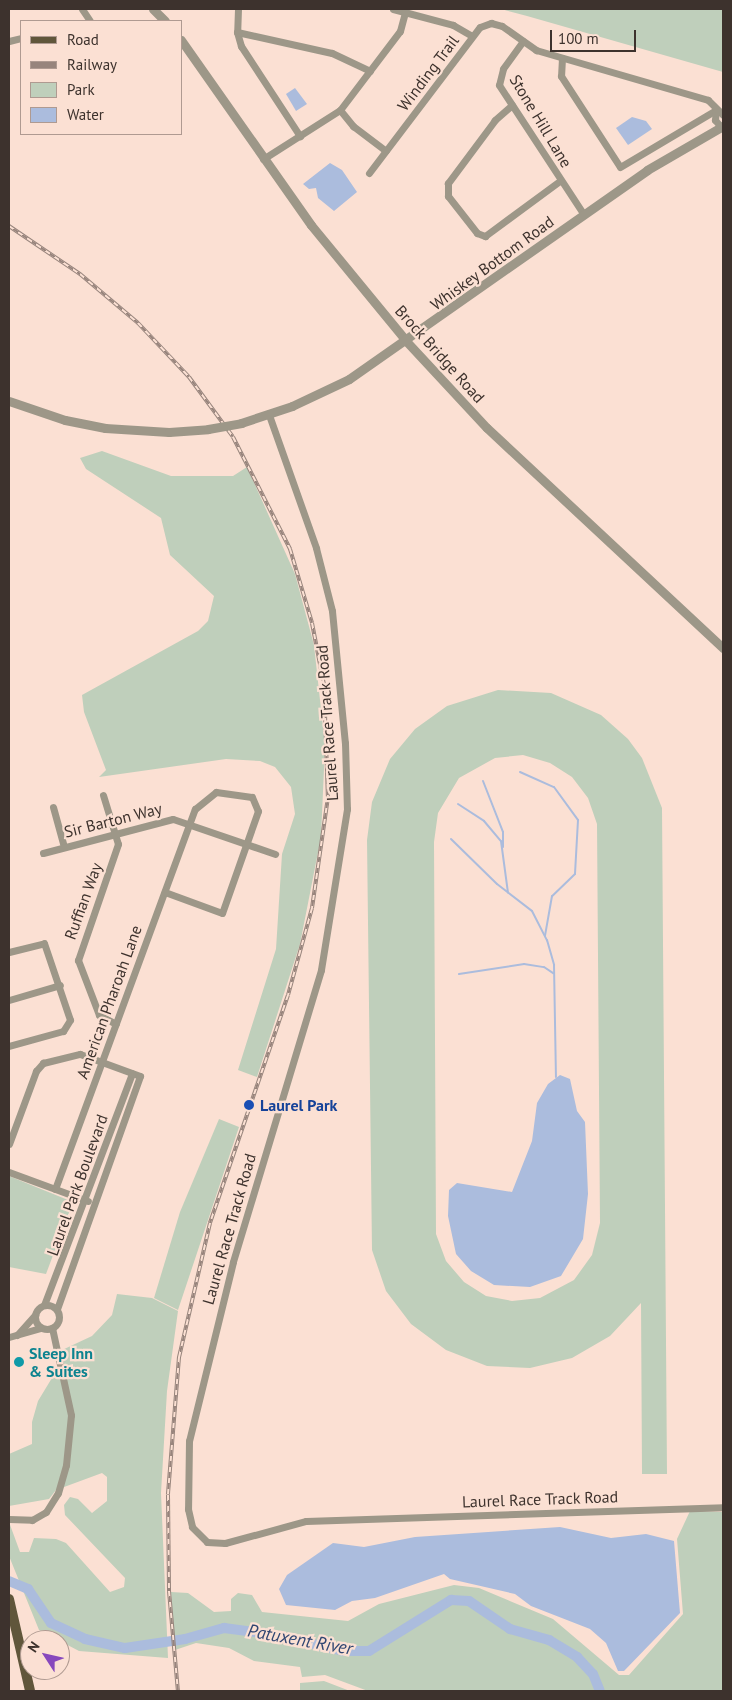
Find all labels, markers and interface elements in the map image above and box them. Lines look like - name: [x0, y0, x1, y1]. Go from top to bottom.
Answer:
- legend: [20, 20, 182, 135]
- scale bar: [552, 20, 638, 52]
- text: 100 m: [558, 29, 599, 48]
- text: Road: [67, 30, 99, 49]
- street label: Winding Trail: [393, 31, 463, 115]
- text: Railway: [67, 55, 117, 74]
- street label: Stone Hill Lane: [506, 71, 576, 171]
- text: Park: [67, 80, 95, 99]
- text: Water: [67, 105, 104, 124]
- street label: Whiskey Bottom Road: [426, 212, 558, 314]
- street label: Brock Bridge Road: [391, 301, 489, 407]
- street label: Laurel Race Track Road: [312, 644, 342, 802]
- street label: Sir Barton Way: [62, 799, 164, 841]
- street label: Ruffian Way: [60, 860, 106, 942]
- street label: American Pharoah Lane: [72, 923, 146, 1081]
- place label: Laurel Park: [260, 1095, 337, 1115]
- marker: Laurel Park: [242, 1098, 256, 1112]
- street label: Laurel Park Boulevard: [42, 1112, 112, 1258]
- street label: Laurel Race Track Road: [198, 1151, 260, 1307]
- place label: Sleep Inn & Suites: [29, 1343, 93, 1381]
- marker: Sleep Inn & Suites: [13, 1356, 25, 1368]
- street label: Laurel Race Track Road: [461, 1487, 619, 1511]
- water label: Patuxent River: [246, 1620, 354, 1660]
- north arrow: [20, 1630, 70, 1680]
- text: N: [24, 1638, 44, 1656]

